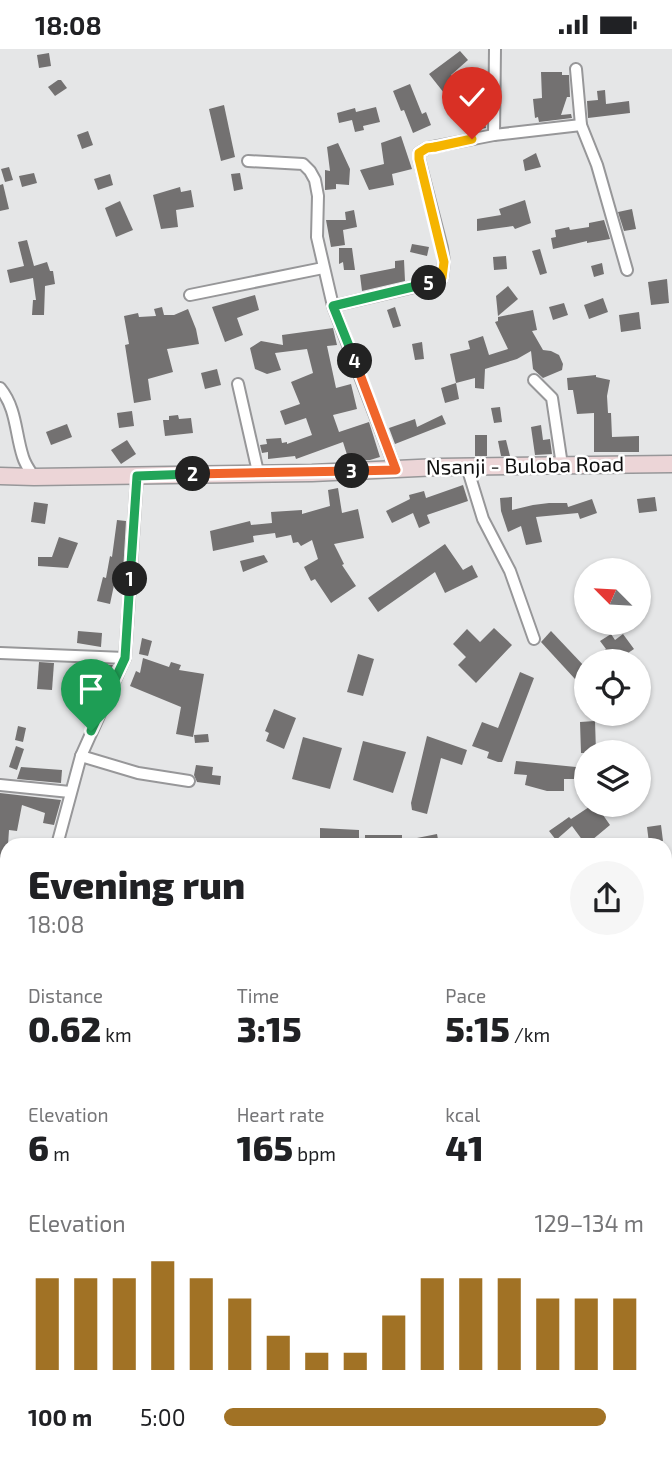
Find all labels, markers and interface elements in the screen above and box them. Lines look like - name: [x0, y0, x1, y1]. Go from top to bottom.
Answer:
- text: 18:08: [35, 9, 102, 40]
- pin: [442, 67, 502, 139]
- icon: check: [453, 78, 491, 116]
- pin: 5: [412, 265, 446, 301]
- text: 5: [423, 271, 434, 294]
- pin: 4: [338, 343, 372, 379]
- text: 4: [348, 349, 361, 372]
- street label: Nsanji - Buloba Road: [426, 450, 624, 480]
- pin: 3: [334, 453, 370, 489]
- pin: 2: [176, 457, 210, 491]
- text: 3: [346, 459, 357, 482]
- text: 2: [187, 462, 198, 485]
- north arrow: [574, 558, 651, 635]
- map controls: [574, 558, 651, 817]
- pin: 1: [113, 561, 148, 597]
- text: 1: [125, 567, 134, 590]
- button: locate: [574, 649, 651, 726]
- pin: [61, 659, 121, 731]
- icon: arrive: [72, 670, 110, 708]
- button: layers: [574, 740, 651, 817]
- text: Evening run: [28, 861, 245, 907]
- button: share: [570, 861, 644, 935]
- text: 18:08: [28, 910, 84, 938]
- text: Distance: [28, 984, 103, 1007]
- text: Time: [237, 984, 279, 1007]
- text: Pace: [445, 984, 486, 1007]
- text: 0.62: [28, 1007, 101, 1049]
- text: 3:15: [237, 1007, 302, 1049]
- text: 5:15: [445, 1007, 510, 1049]
- text: km: [101, 1023, 132, 1046]
- text: /km: [510, 1023, 550, 1046]
- text: Elevation: [28, 1103, 109, 1126]
- text: Heart rate: [237, 1103, 325, 1126]
- text: kcal: [445, 1103, 480, 1126]
- text: 6: [28, 1126, 49, 1168]
- text: 165: [237, 1126, 293, 1168]
- text: 41: [445, 1126, 484, 1168]
- text: m: [49, 1142, 70, 1165]
- text: bpm: [293, 1142, 336, 1165]
- text: Elevation: [28, 1209, 126, 1237]
- text: 129–134 m: [535, 1209, 644, 1237]
- text: 100 m: [28, 1403, 92, 1431]
- text: 5:00: [140, 1403, 186, 1431]

